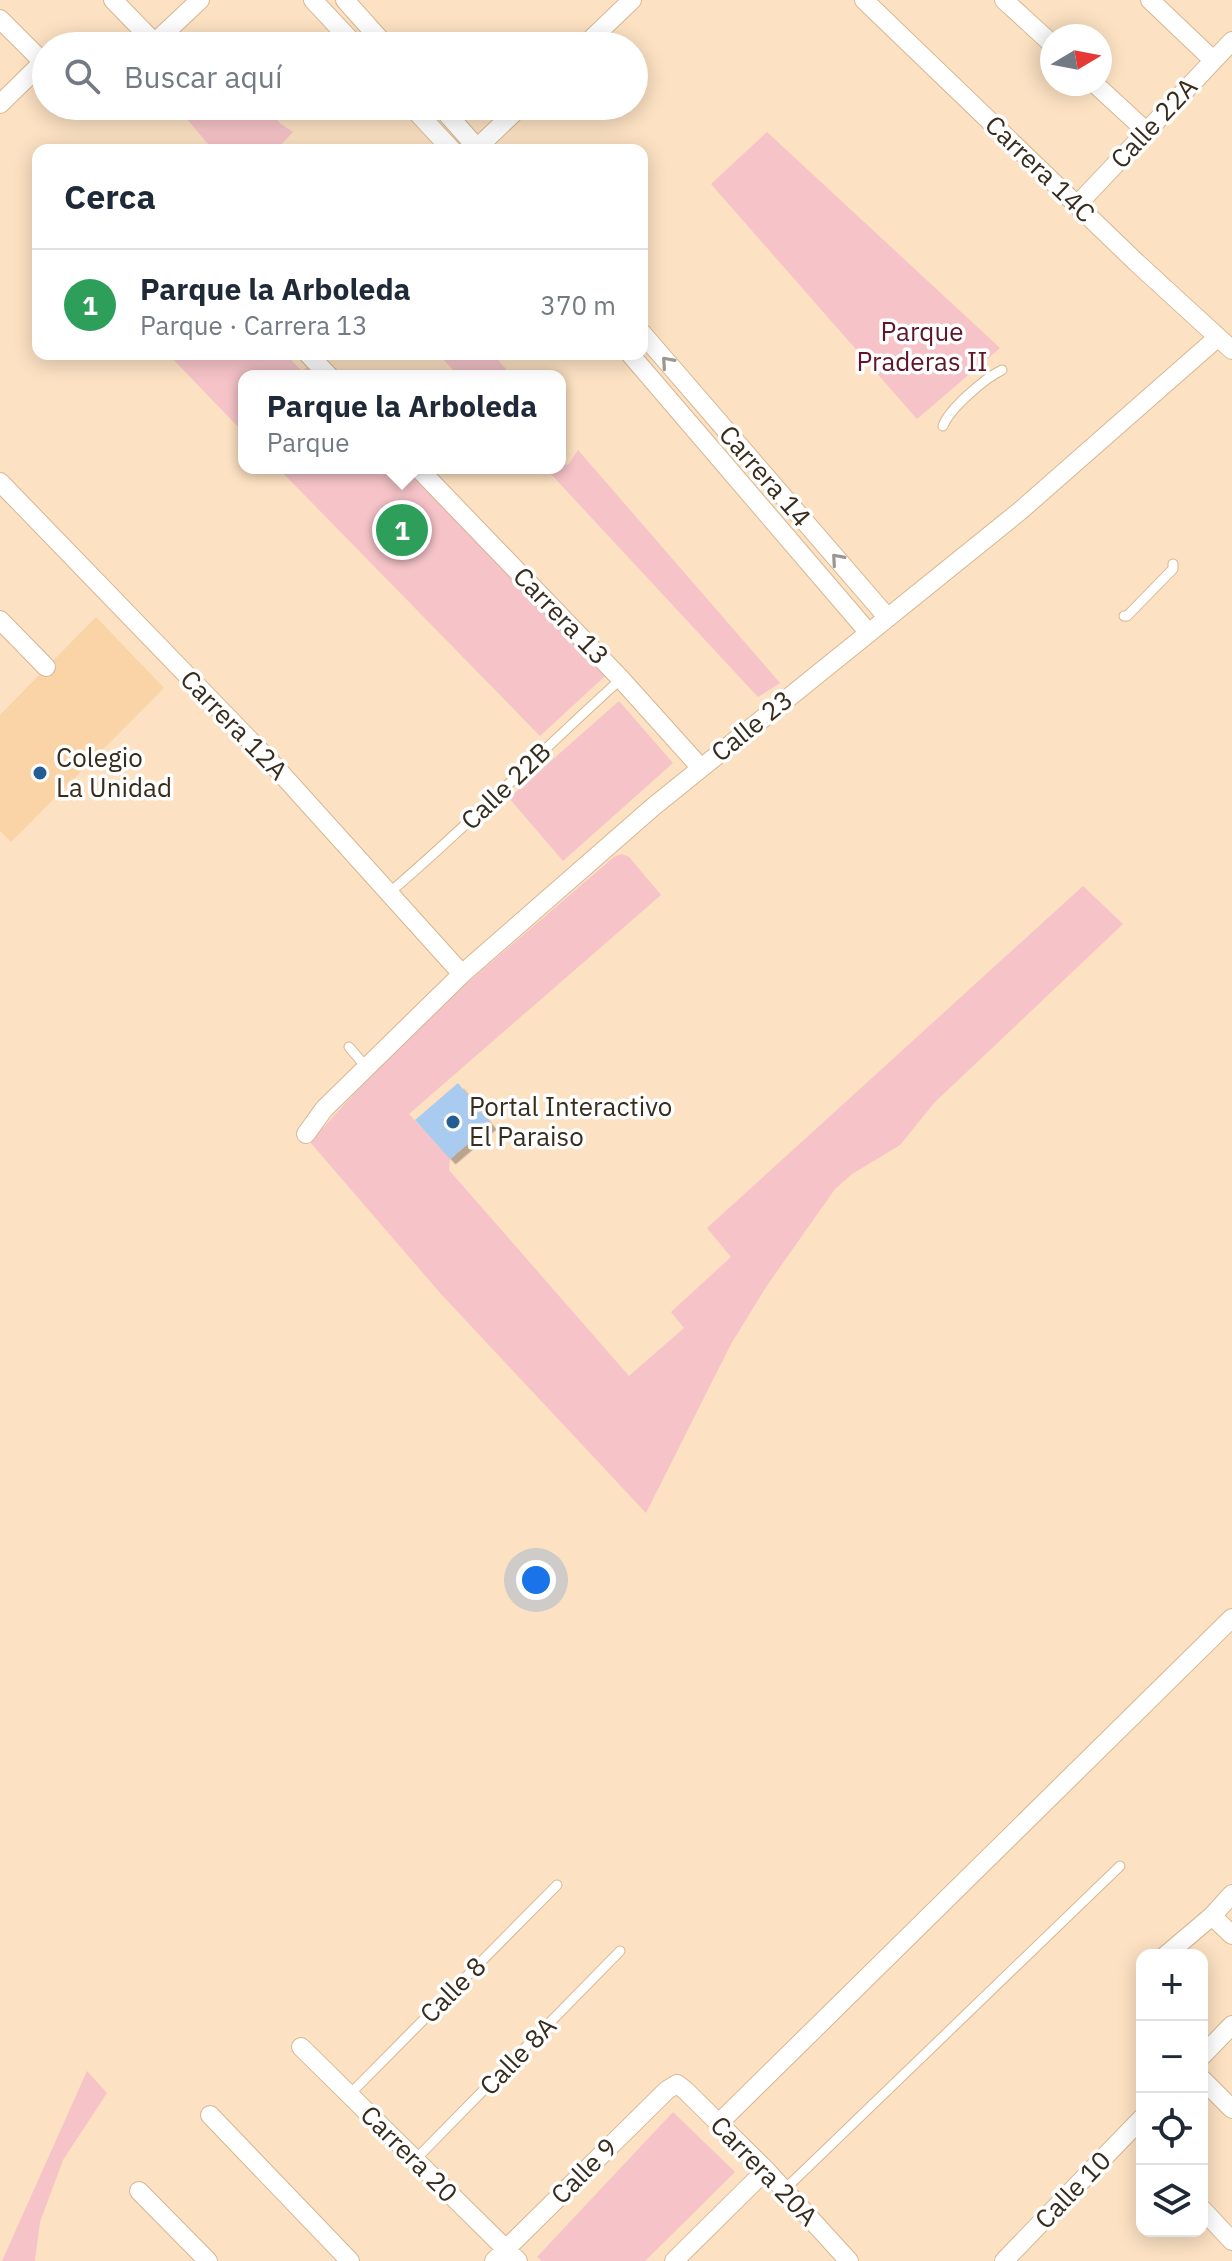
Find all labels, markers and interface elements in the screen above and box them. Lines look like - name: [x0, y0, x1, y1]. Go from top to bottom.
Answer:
- north arrow: [1040, 24, 1112, 96]
- search box: [32, 32, 648, 120]
- icon: search: [60, 54, 104, 98]
- text: Buscar aquí: [124, 57, 282, 96]
- street label: Calle 22A: [1103, 69, 1204, 175]
- street label: Carrera 14C: [979, 107, 1103, 229]
- text: Cerca: [64, 174, 156, 218]
- text: Parque la Arboleda: [140, 269, 411, 308]
- text: 1: [82, 288, 98, 322]
- text: 370 m: [540, 288, 616, 322]
- text: Parque · Carrera 13: [140, 308, 368, 342]
- park label: Parque Praderas II: [856, 314, 988, 378]
- one-way arrow: [662, 356, 677, 371]
- popup: [238, 370, 566, 474]
- text: Parque la Arboleda: [267, 386, 537, 425]
- street label: Carrera 14: [712, 417, 819, 533]
- text: Parque: [267, 425, 350, 459]
- pin: 1: [376, 500, 428, 560]
- one-way arrow: [832, 554, 846, 569]
- street label: Carrera 13: [506, 559, 617, 672]
- street label: Carrera 12A: [174, 662, 296, 787]
- street label: Calle 23: [704, 682, 799, 769]
- street label: Calle 22B: [453, 734, 558, 837]
- place label: Colegio La Unidad: [56, 740, 172, 804]
- marker: Colegio La Unidad: [31, 764, 49, 782]
- place label: Portal Interactivo El Paraiso: [469, 1089, 672, 1153]
- marker: Portal Interactivo El Paraiso: [444, 1113, 462, 1131]
- your location: [516, 1560, 556, 1600]
- street label: Calle 8: [412, 1949, 493, 2030]
- map controls: [1136, 1949, 1208, 2237]
- button: +: [1136, 1949, 1208, 2021]
- street label: Calle 8A: [471, 2008, 563, 2102]
- button: −: [1136, 2021, 1208, 2093]
- button: locate: [1136, 2093, 1208, 2165]
- street label: Carrera 20: [354, 2097, 466, 2209]
- street label: Carrera 20A: [704, 2108, 826, 2233]
- street label: Calle 9: [543, 2130, 624, 2211]
- street label: Calle 10: [1027, 2143, 1118, 2236]
- button: layers: [1136, 2165, 1208, 2237]

